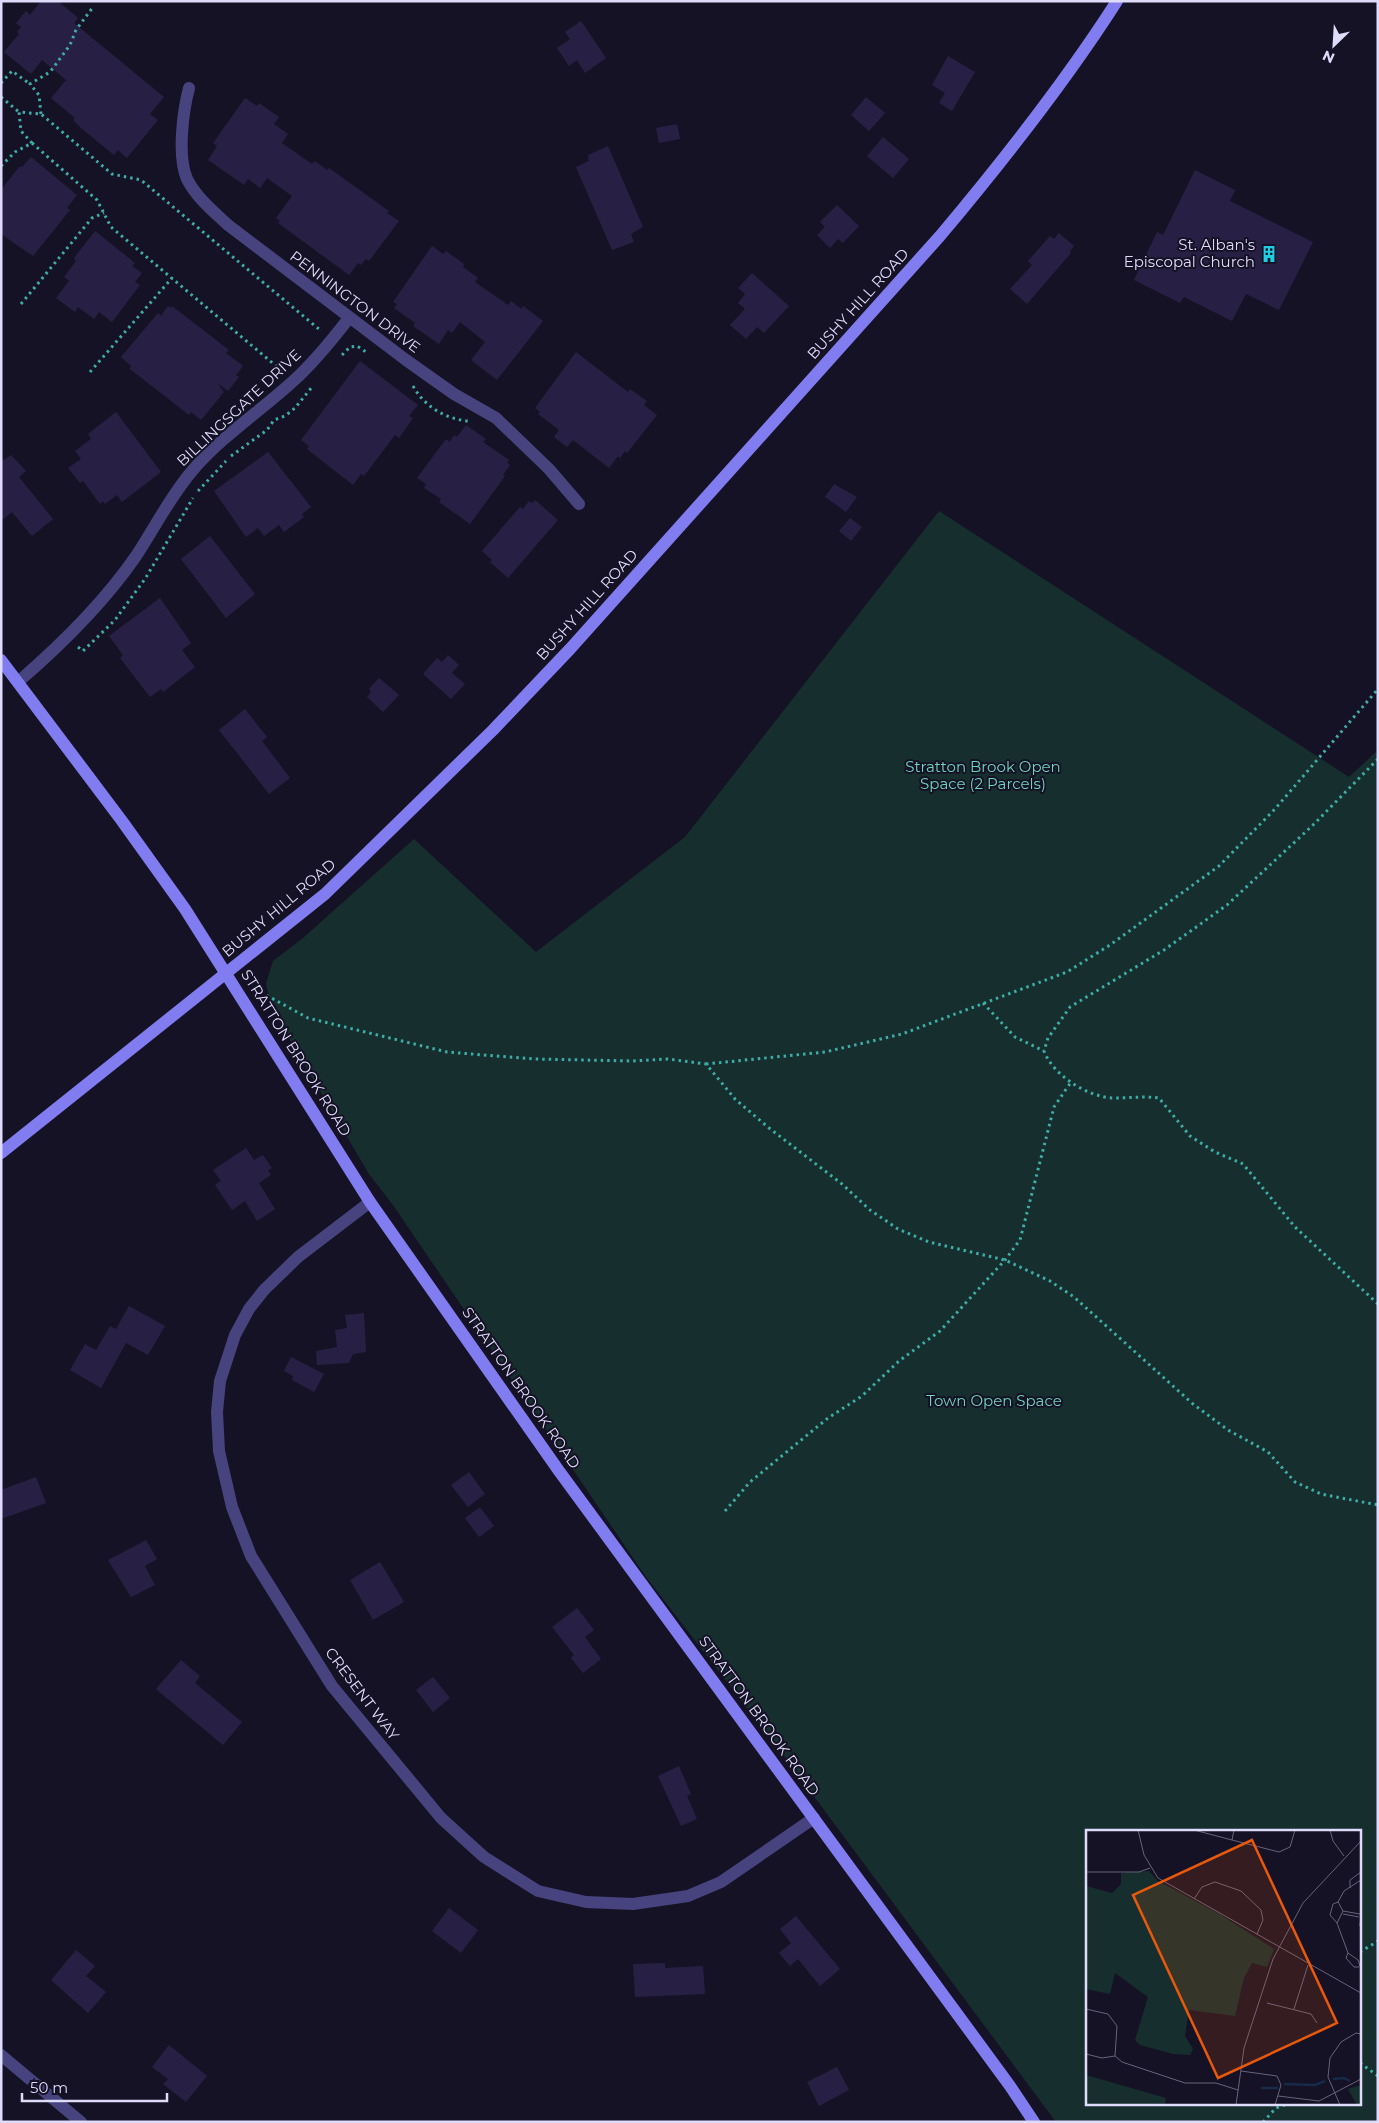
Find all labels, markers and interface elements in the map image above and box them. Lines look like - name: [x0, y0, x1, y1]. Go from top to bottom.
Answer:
- north arrow: [1309, 20, 1359, 70]
- text: N: [1320, 46, 1337, 67]
- place label: St. Alban's Episcopal Church: [1124, 235, 1255, 271]
- street label: BUSHY HILL ROAD: [803, 244, 912, 363]
- building icon: St. Alban's Episcopal Church: [1259, 244, 1279, 264]
- street label: PENNINGTON DRIVE: [286, 246, 424, 357]
- street label: BILLINGSGATE DRIVE: [172, 345, 305, 470]
- street label: BUSHY HILL ROAD: [532, 545, 641, 664]
- park label: Stratton Brook Open Space (2 Parcels): [905, 757, 1061, 793]
- street label: BUSHY HILL ROAD: [218, 855, 339, 961]
- street label: STRATTON BROOK ROAD: [237, 966, 356, 1140]
- street label: STRATTON BROOK ROAD: [458, 1303, 585, 1472]
- park label: Town Open Space: [926, 1391, 1062, 1410]
- street label: STRATTON BROOK ROAD: [695, 1632, 824, 1799]
- street label: CRESENT WAY: [321, 1644, 404, 1744]
- inset map: [1086, 1830, 1362, 2106]
- scale bar: [22, 2070, 168, 2102]
- text: 50 m: [30, 2078, 68, 2097]

